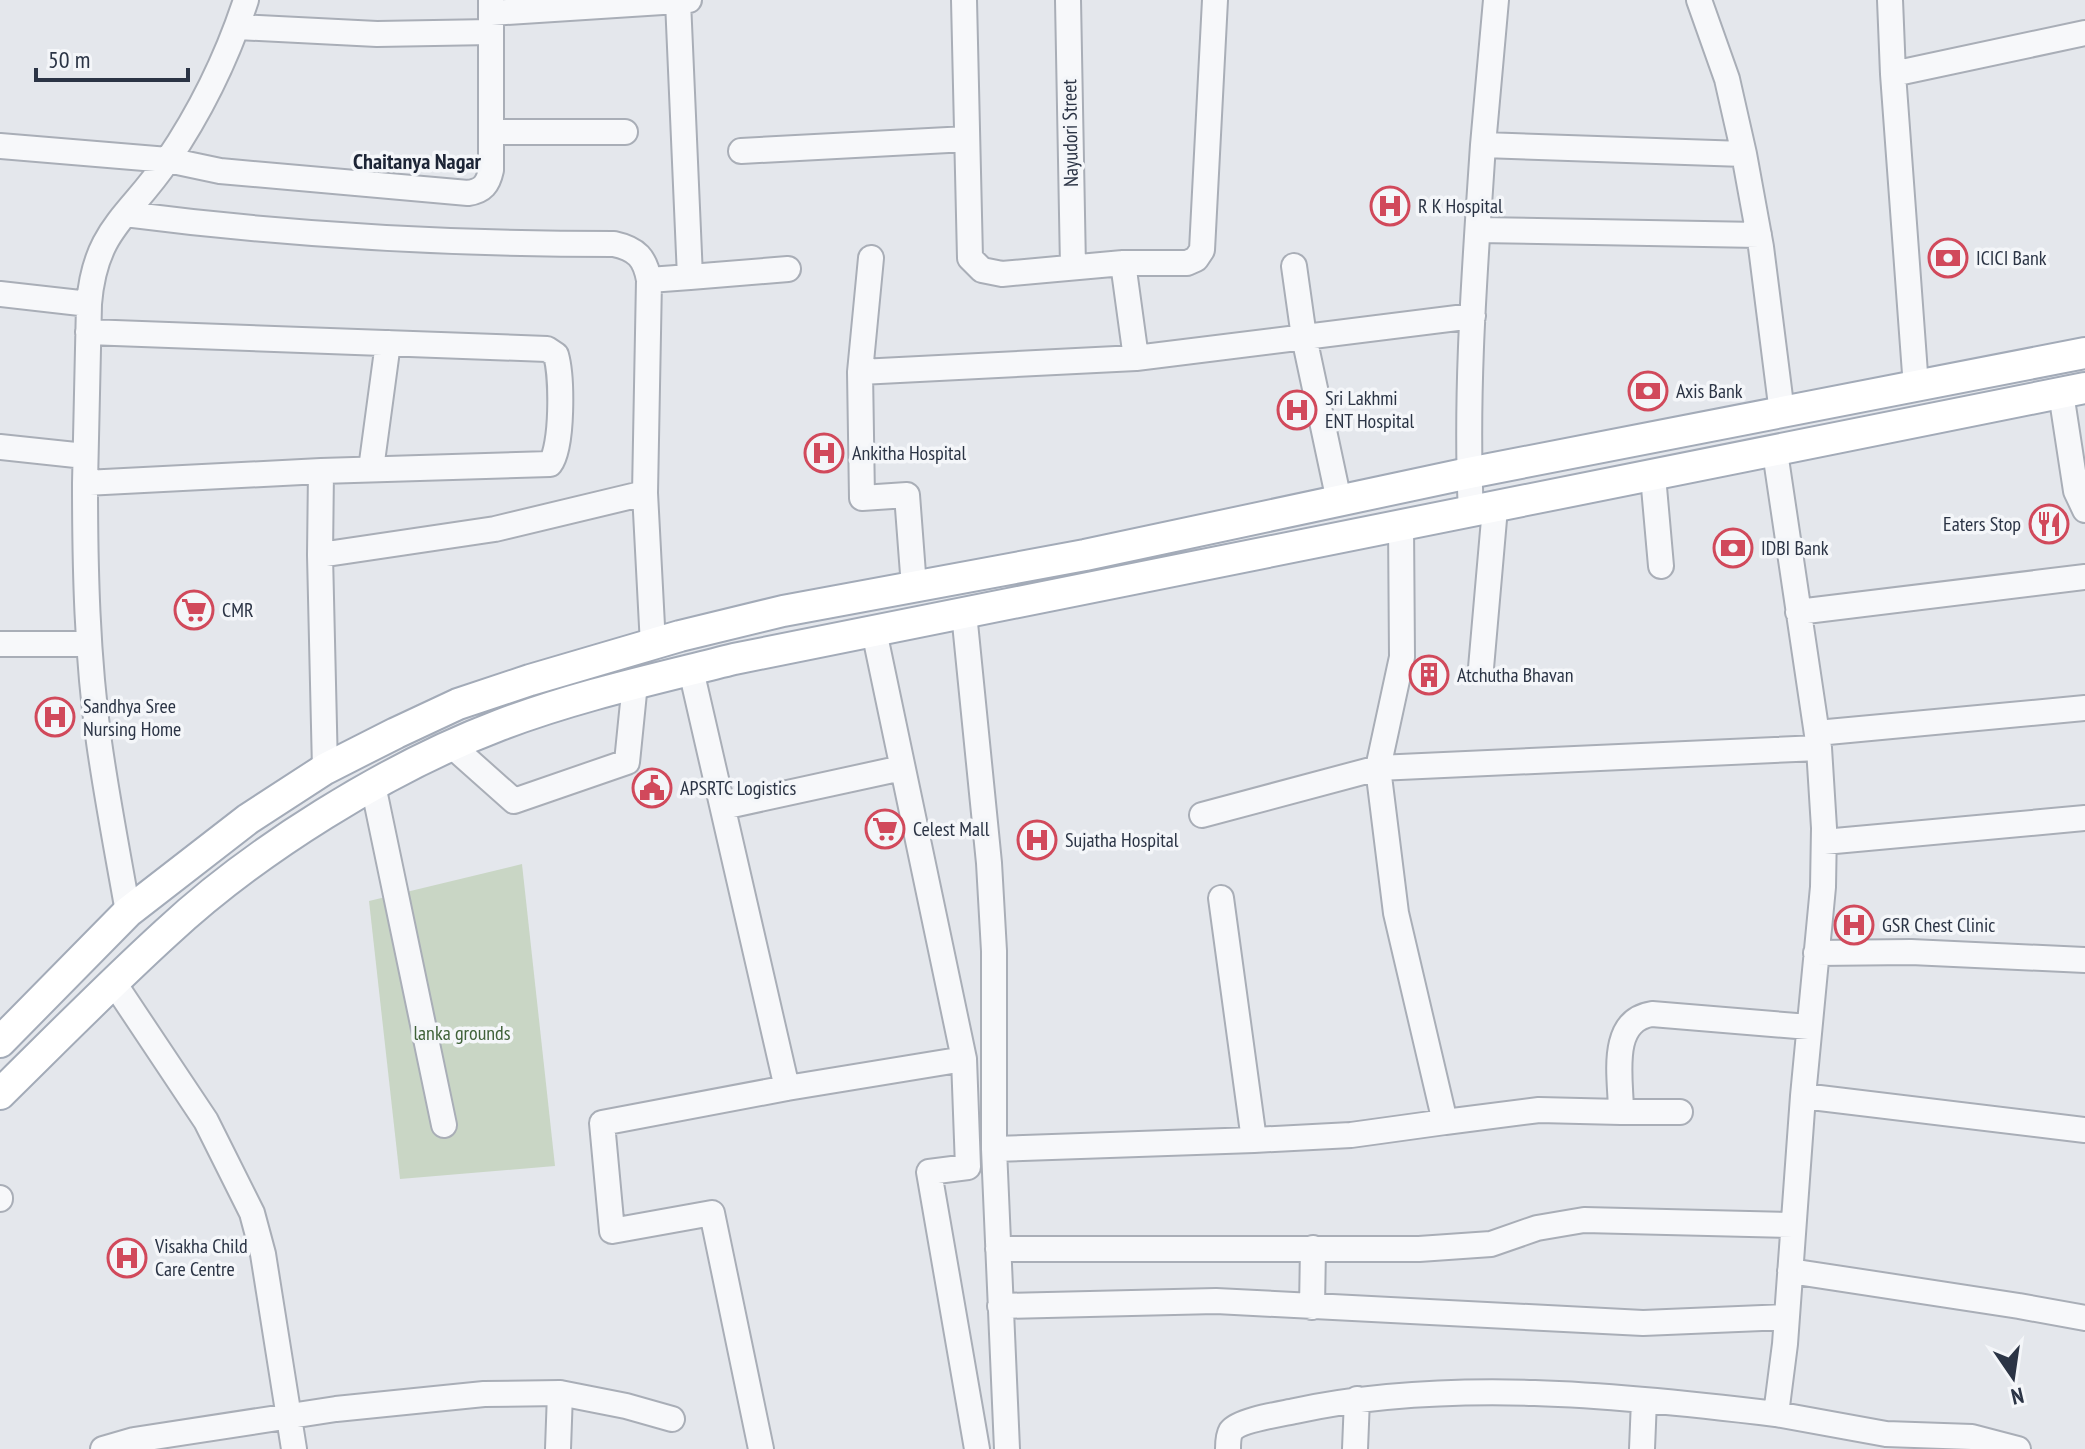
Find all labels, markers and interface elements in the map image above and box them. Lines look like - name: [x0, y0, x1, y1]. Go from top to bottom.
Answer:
- scale bar: [36, 32, 188, 82]
- text: 50 m: [48, 44, 90, 75]
- street label: Nayudori Street: [1056, 78, 1084, 187]
- district label: Chaitanya Nagar: [353, 147, 482, 175]
- hospital icon: R K Hospital: [1369, 185, 1411, 227]
- place label: R K Hospital: [1418, 193, 1503, 219]
- bank icon: ICICI Bank: [1927, 237, 1969, 279]
- place label: ICICI Bank: [1976, 245, 2047, 271]
- bank icon: Axis Bank: [1627, 370, 1669, 412]
- place label: Axis Bank: [1676, 378, 1743, 404]
- place label: Sri Lakhmi ENT Hospital: [1325, 385, 1415, 434]
- hospital icon: Sri Lakhmi ENT Hospital: [1276, 389, 1318, 431]
- hospital icon: Ankitha Hospital: [803, 432, 845, 474]
- place label: Ankitha Hospital: [852, 440, 967, 466]
- restaurant icon: Eaters Stop: [2028, 503, 2070, 545]
- place label: Eaters Stop: [1943, 511, 2021, 537]
- bank icon: IDBI Bank: [1712, 527, 1754, 569]
- place label: IDBI Bank: [1761, 535, 1829, 561]
- supermarket icon: CMR: [173, 589, 215, 631]
- place label: CMR: [222, 597, 254, 623]
- building icon: Atchutha Bhavan: [1408, 654, 1450, 696]
- place label: Atchutha Bhavan: [1457, 662, 1573, 688]
- place label: Sandhya Sree Nursing Home: [83, 693, 181, 742]
- hospital icon: Sandhya Sree Nursing Home: [34, 696, 76, 738]
- public building icon: APSRTC Logistics: [631, 767, 673, 809]
- place label: APSRTC Logistics: [680, 775, 796, 801]
- supermarket icon: Celest Mall: [864, 808, 906, 850]
- place label: Celest Mall: [913, 816, 990, 842]
- hospital icon: Sujatha Hospital: [1016, 819, 1058, 861]
- place label: Sujatha Hospital: [1065, 827, 1179, 853]
- hospital icon: GSR Chest Clinic: [1833, 904, 1875, 946]
- place label: GSR Chest Clinic: [1882, 912, 1995, 938]
- park label: lanka grounds: [413, 1020, 511, 1046]
- place label: Visakha Child Care Centre: [154, 1233, 248, 1282]
- hospital icon: Visakha Child Care Centre: [106, 1237, 148, 1279]
- north arrow: [1973, 1337, 2053, 1417]
- text: N: [2009, 1382, 2026, 1411]

